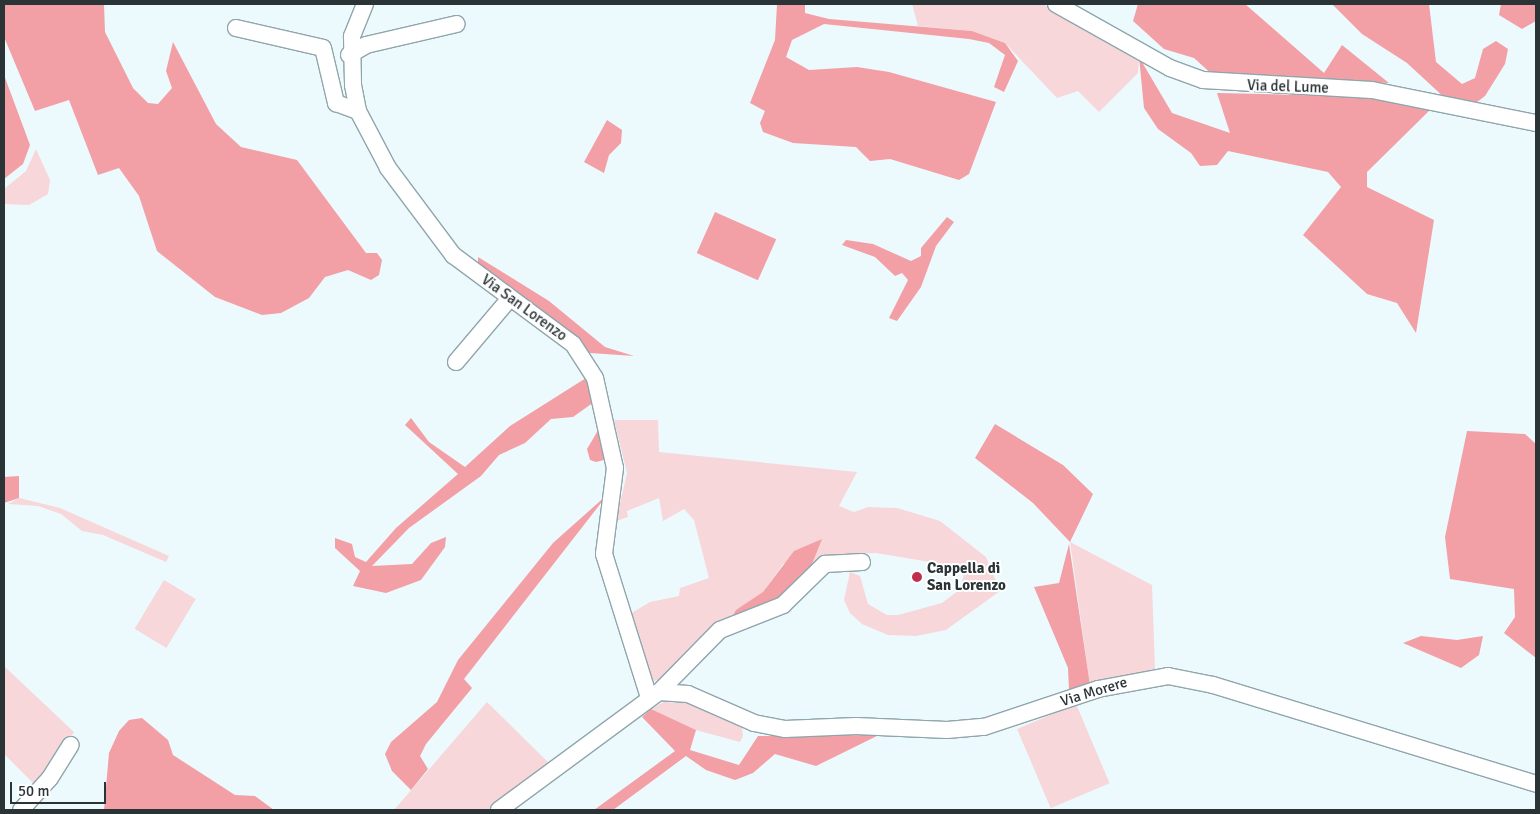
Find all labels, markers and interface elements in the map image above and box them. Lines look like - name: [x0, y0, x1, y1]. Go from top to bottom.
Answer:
- street label: Via del Lume: [1247, 77, 1329, 97]
- street label: Via San Lorenzo: [478, 271, 570, 345]
- place label: Cappella di San Lorenzo: [927, 559, 1006, 594]
- marker: Cappella di San Lorenzo: [911, 571, 923, 583]
- street label: Via Morere: [1058, 673, 1130, 711]
- scale bar: [12, 772, 109, 804]
- text: 50 m: [18, 782, 49, 800]

